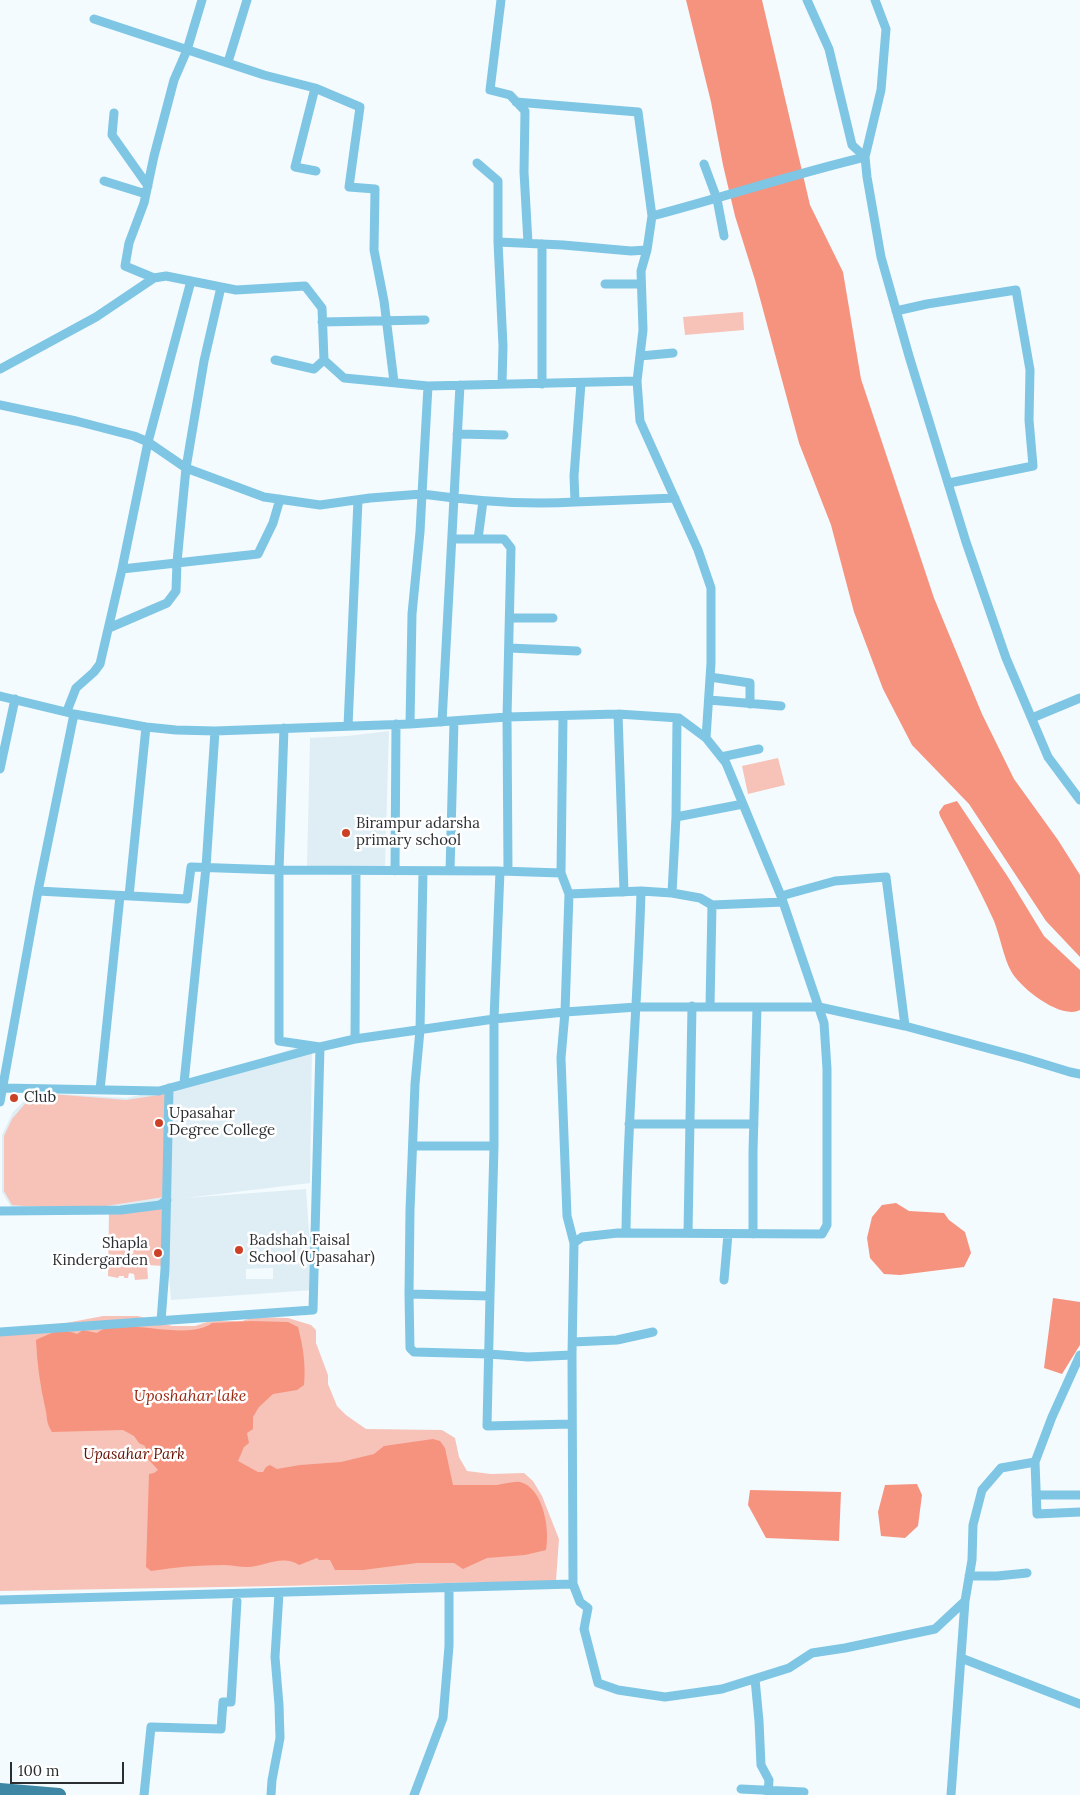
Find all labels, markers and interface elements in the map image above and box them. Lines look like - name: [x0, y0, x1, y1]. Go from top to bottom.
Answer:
- place label: Birampur adarsha primary school: [356, 815, 480, 850]
- marker: Birampur adarsha primary school: [340, 827, 352, 839]
- place label: Club: [24, 1089, 56, 1107]
- marker: Club: [8, 1092, 20, 1104]
- place label: Upasahar Degree College: [169, 1105, 275, 1140]
- marker: Upasahar Degree College: [153, 1117, 165, 1129]
- place label: Badshah Faisal School (Upasahar): [249, 1232, 375, 1267]
- place label: Shapla Kindergarden: [52, 1235, 148, 1270]
- marker: Badshah Faisal School (Upasahar): [233, 1244, 245, 1256]
- marker: Shapla Kindergarden: [152, 1247, 164, 1259]
- water label: Uposhahar lake: [134, 1386, 246, 1406]
- park label: Upasahar Park: [83, 1446, 185, 1464]
- scale bar: [12, 1752, 126, 1784]
- text: 100 m: [18, 1761, 59, 1780]

